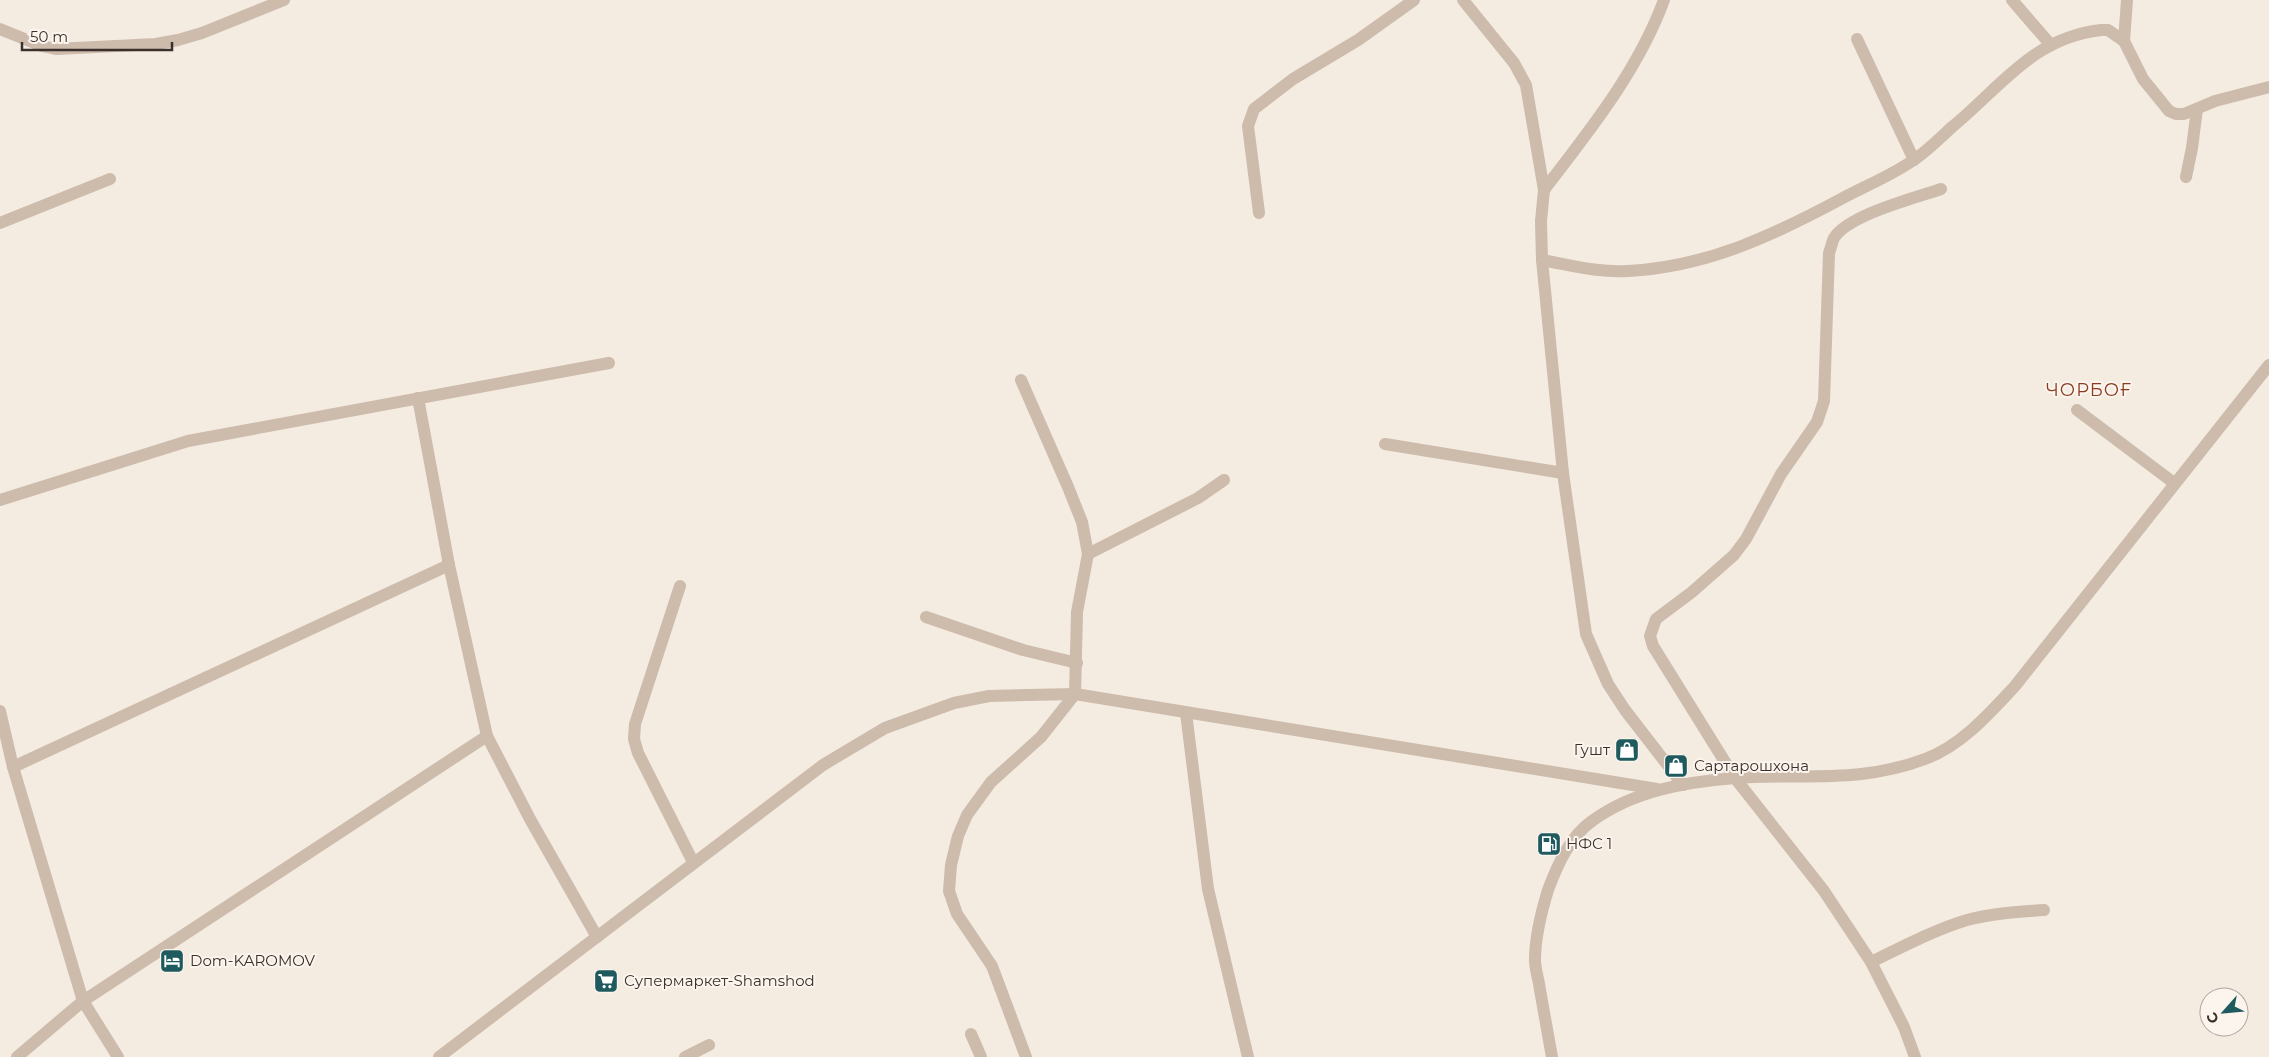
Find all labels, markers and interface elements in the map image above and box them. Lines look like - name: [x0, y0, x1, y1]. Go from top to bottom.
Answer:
- scale bar: [22, 20, 172, 52]
- text: 50 m: [30, 27, 68, 46]
- district label: ЧОРБОҒ: [2046, 379, 2132, 401]
- shop icon: Гушт: [1614, 737, 1640, 763]
- place label: Гушт: [1574, 740, 1611, 759]
- shop icon: Сартарошхона: [1663, 753, 1689, 779]
- place label: Сартарошхона: [1694, 756, 1809, 775]
- fuel station icon: НФС 1: [1536, 831, 1562, 857]
- place label: НФС 1: [1566, 834, 1612, 853]
- hotel icon: Dom-KAROMOV: [159, 948, 185, 974]
- place label: Dom-KAROMOV: [190, 951, 315, 970]
- supermarket icon: Супермаркет-Shamshod: [593, 968, 619, 994]
- place label: Супермаркет-Shamshod: [624, 971, 815, 990]
- north arrow: [2199, 987, 2249, 1037]
- text: С: [2202, 1009, 2223, 1027]

